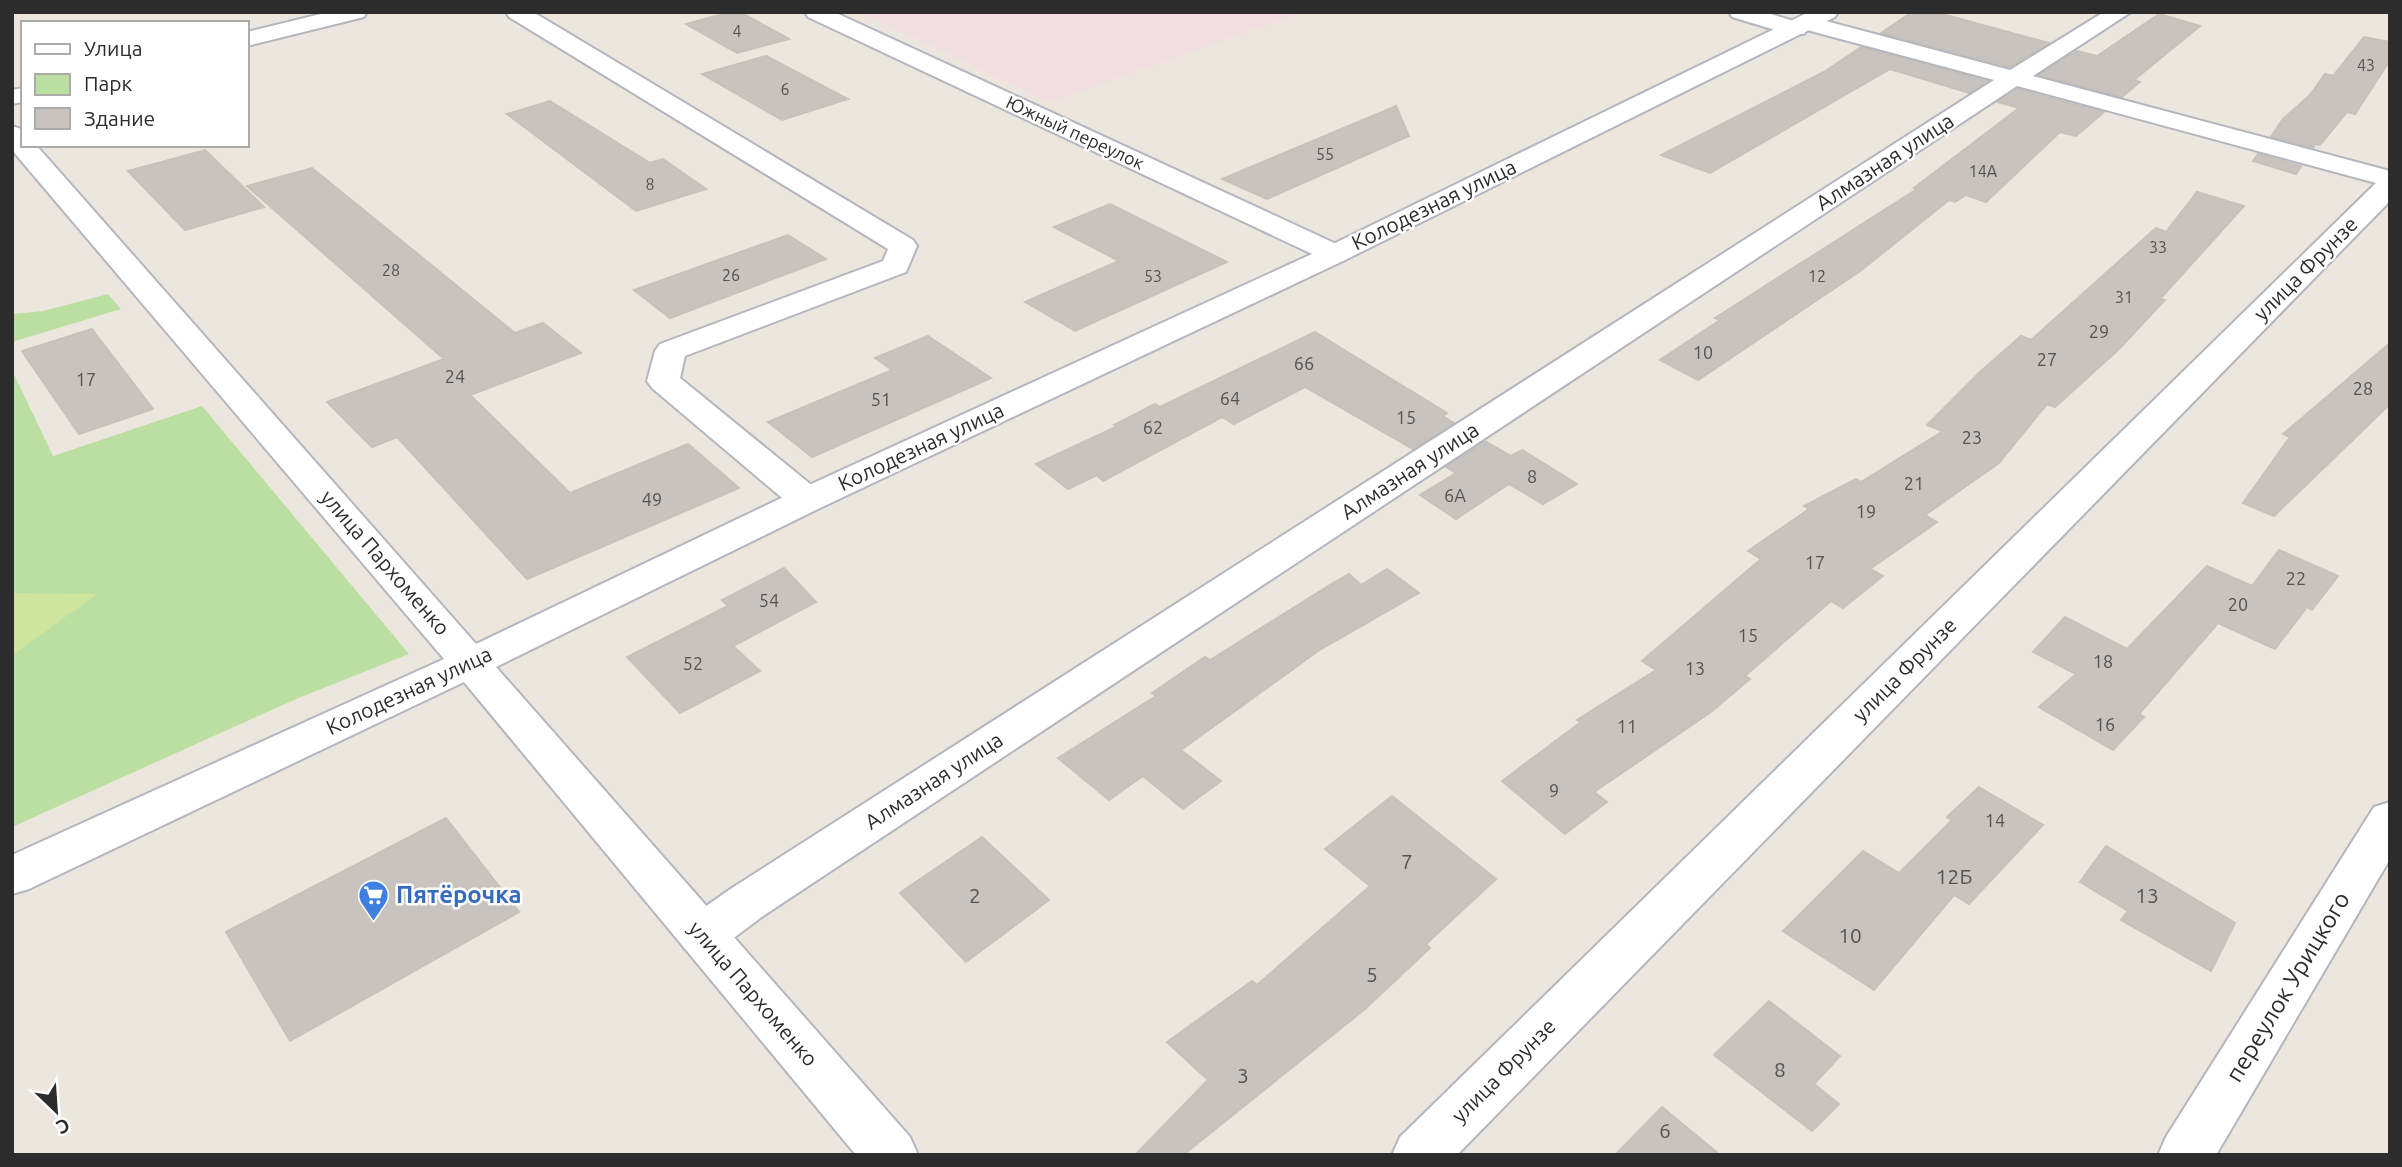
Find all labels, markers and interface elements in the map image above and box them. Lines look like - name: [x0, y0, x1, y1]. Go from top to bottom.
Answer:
- legend: [21, 21, 248, 147]
- house number: 4: [732, 22, 742, 40]
- text: Улица: [84, 36, 142, 60]
- house number: 43: [2357, 56, 2375, 74]
- text: Парк: [84, 71, 133, 95]
- house number: 6: [780, 80, 790, 98]
- street label: Южный переулок: [1003, 91, 1148, 173]
- text: Здание: [84, 106, 155, 130]
- street label: Алмазная улица: [1811, 108, 1958, 215]
- house number: 55: [1316, 145, 1334, 163]
- street label: Колодезная улица: [1347, 154, 1520, 254]
- house number: 14А: [1969, 162, 1998, 180]
- house number: 8: [645, 175, 655, 193]
- street label: улица Фрунзе: [2248, 211, 2362, 325]
- house number: 33: [2149, 238, 2167, 256]
- house number: 28: [382, 261, 400, 279]
- house number: 26: [722, 266, 740, 284]
- house number: 53: [1144, 267, 1162, 285]
- house number: 12: [1808, 267, 1826, 285]
- house number: 31: [2115, 288, 2133, 306]
- house number: 29: [2089, 321, 2109, 341]
- house number: 10: [1693, 342, 1713, 362]
- house number: 27: [2037, 349, 2057, 369]
- house number: 66: [1294, 353, 1314, 373]
- house number: 24: [445, 366, 465, 386]
- house number: 17: [76, 369, 96, 389]
- house number: 28: [2353, 378, 2373, 398]
- house number: 64: [1220, 388, 1240, 408]
- house number: 51: [871, 389, 891, 409]
- street label: Колодезная улица: [834, 397, 1007, 495]
- house number: 15: [1396, 407, 1416, 427]
- house number: 62: [1143, 417, 1163, 437]
- street label: Алмазная улица: [1336, 417, 1483, 524]
- house number: 23: [1962, 427, 1982, 447]
- house number: 8: [1527, 466, 1537, 486]
- house number: 21: [1904, 473, 1924, 493]
- street label: улица Пархоменко: [316, 485, 455, 640]
- house number: 6А: [1444, 485, 1466, 505]
- house number: 49: [642, 489, 662, 509]
- house number: 19: [1856, 501, 1876, 521]
- house number: 17: [1805, 552, 1825, 572]
- house number: 22: [2286, 568, 2306, 588]
- house number: 54: [759, 590, 779, 610]
- house number: 20: [2228, 594, 2248, 614]
- street label: улица Фрунзе: [1847, 612, 1961, 726]
- house number: 15: [1738, 625, 1758, 645]
- street label: Колодезная улица: [322, 641, 495, 739]
- house number: 18: [2093, 651, 2113, 671]
- house number: 52: [683, 653, 703, 673]
- house number: 13: [1685, 658, 1705, 678]
- house number: 16: [2095, 714, 2115, 734]
- house number: 11: [1617, 716, 1637, 736]
- street label: Алмазная улица: [860, 727, 1007, 834]
- house number: 9: [1549, 780, 1559, 800]
- house number: 14: [1985, 810, 2005, 830]
- house number: 7: [1401, 849, 1413, 873]
- house number: 12Б: [1936, 864, 1972, 888]
- supermarket icon: Пятёрочка: [356, 878, 390, 922]
- place label: Пятёрочка: [396, 881, 522, 908]
- house number: 2: [969, 883, 981, 907]
- house number: 13: [2135, 883, 2159, 907]
- street label: переулок Урицкого: [2220, 887, 2355, 1086]
- street label: улица Пархоменко: [684, 916, 823, 1071]
- house number: 10: [1838, 923, 1862, 947]
- house number: 5: [1366, 962, 1378, 986]
- street label: улица Фрунзе: [1446, 1013, 1560, 1127]
- house number: 8: [1774, 1057, 1786, 1081]
- house number: 3: [1237, 1063, 1249, 1087]
- north arrow: [21, 1076, 91, 1146]
- text: С: [53, 1114, 73, 1139]
- house number: 6: [1659, 1118, 1671, 1142]

